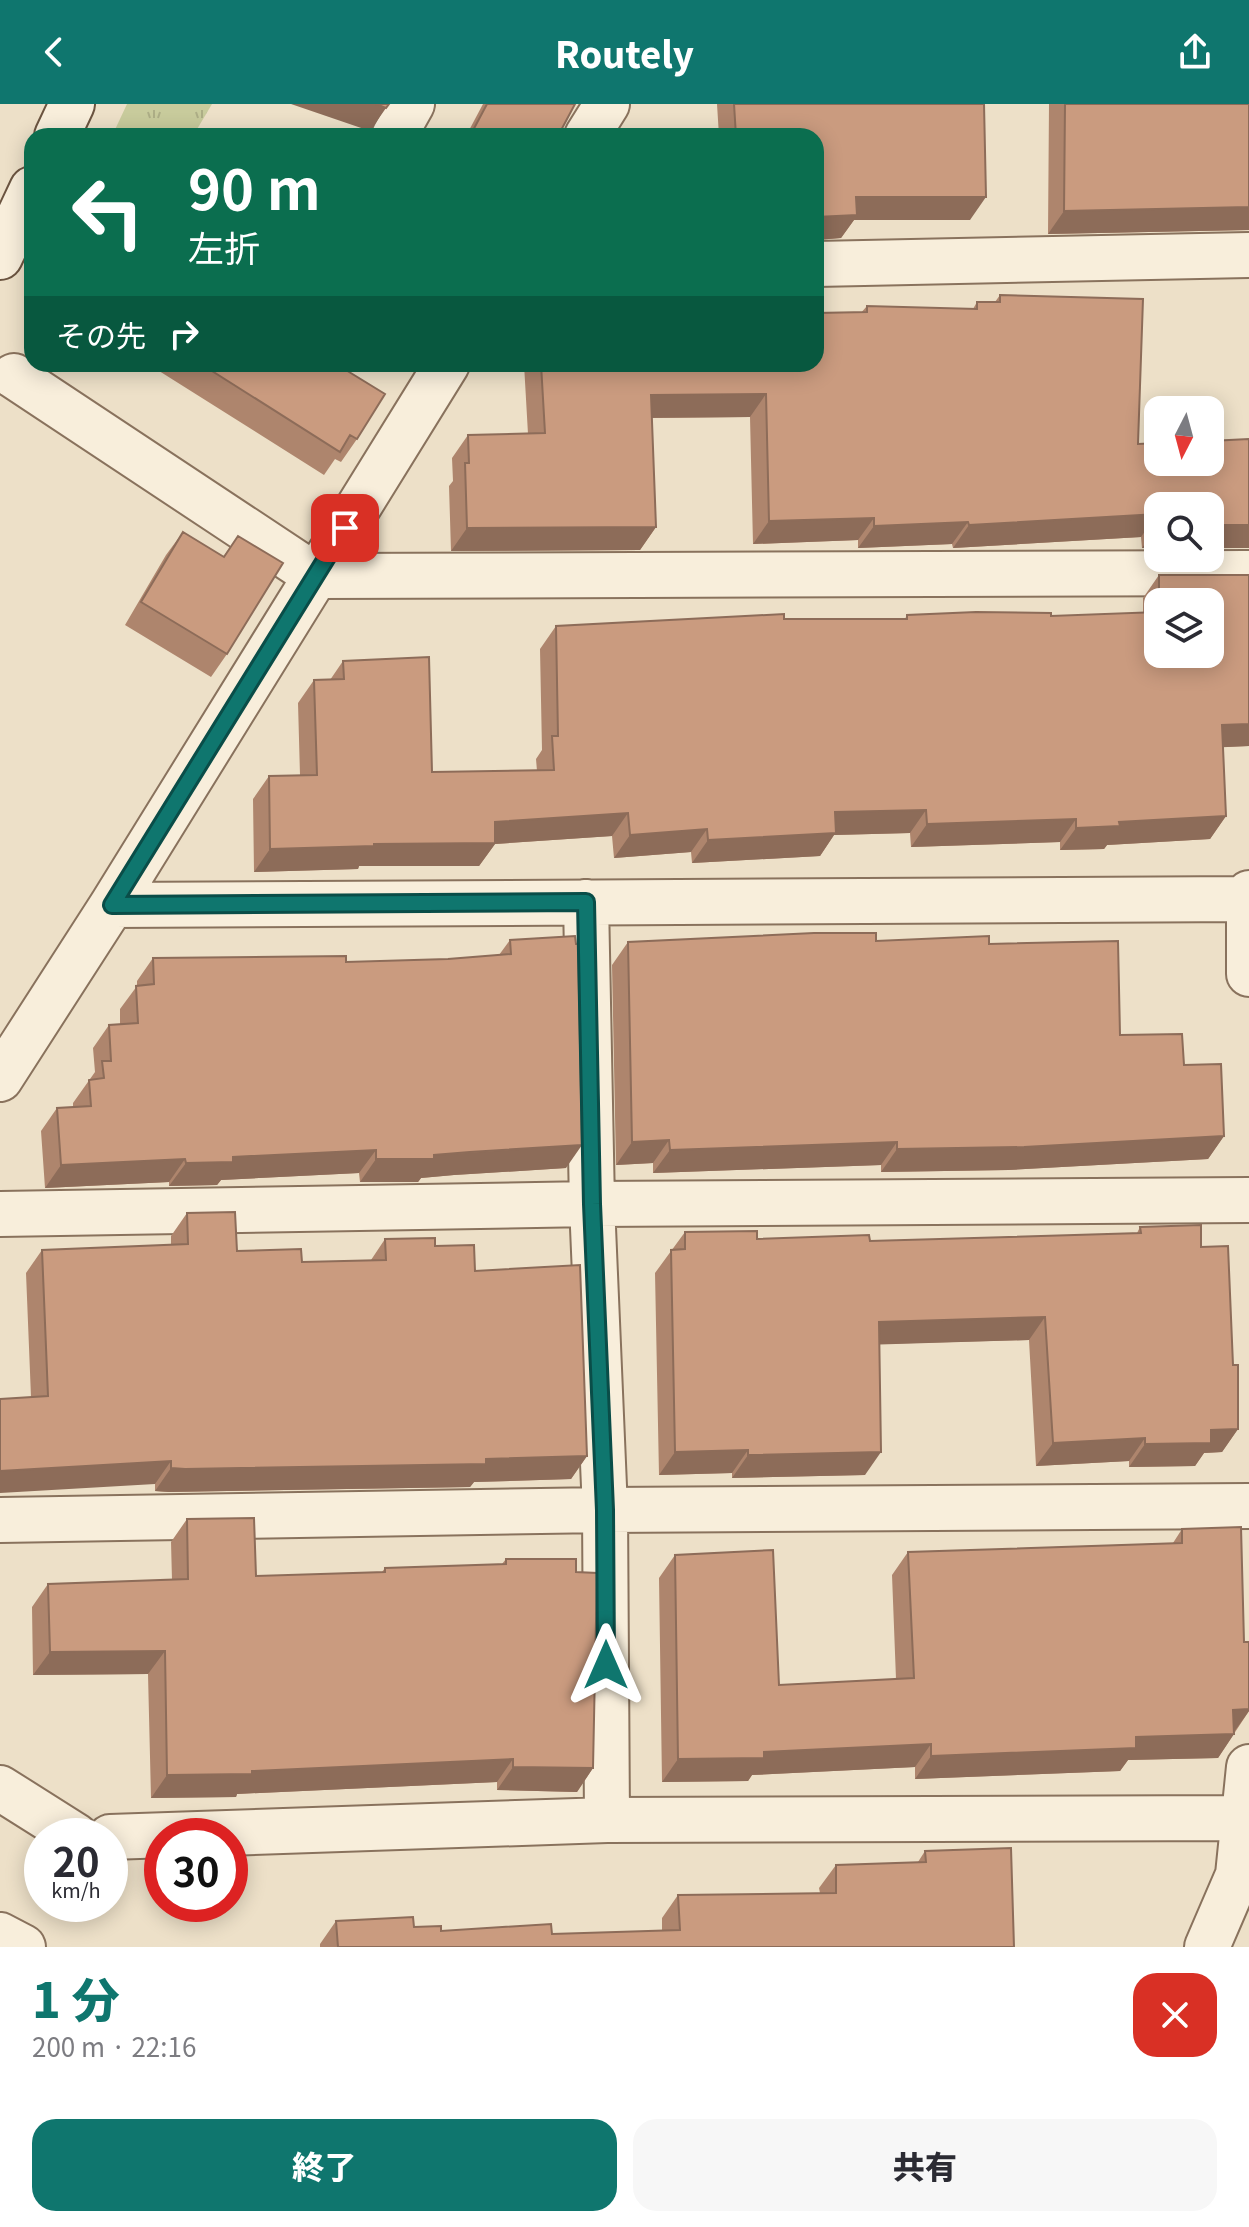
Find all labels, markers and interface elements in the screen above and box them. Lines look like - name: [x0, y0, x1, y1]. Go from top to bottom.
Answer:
- text: Routely: [555, 26, 694, 78]
- icon: back: [32, 30, 76, 74]
- icon: share: [1173, 30, 1217, 74]
- text: 90 m: [188, 145, 321, 226]
- icon: left: [56, 160, 160, 264]
- text: 左折: [188, 220, 260, 272]
- text: その先: [56, 312, 146, 356]
- icon: right: [162, 312, 206, 356]
- north arrow: [1144, 396, 1224, 476]
- map controls: [1144, 396, 1224, 668]
- button: search: [1144, 492, 1224, 572]
- pin: [311, 494, 379, 562]
- icon: arrive: [323, 506, 367, 550]
- button: layers: [1144, 588, 1224, 668]
- position arrow: [564, 1623, 648, 1707]
- speed limit sign: 30: [144, 1818, 248, 1922]
- text: 20: [52, 1831, 100, 1889]
- text: km/h: [51, 1875, 101, 1904]
- text: 1 分: [32, 1962, 120, 2032]
- button: close: [1133, 1973, 1217, 2057]
- text: 200 m · 22:16: [32, 2027, 196, 2064]
- button: 終了: [32, 2119, 617, 2211]
- button: 共有: [633, 2119, 1217, 2211]

